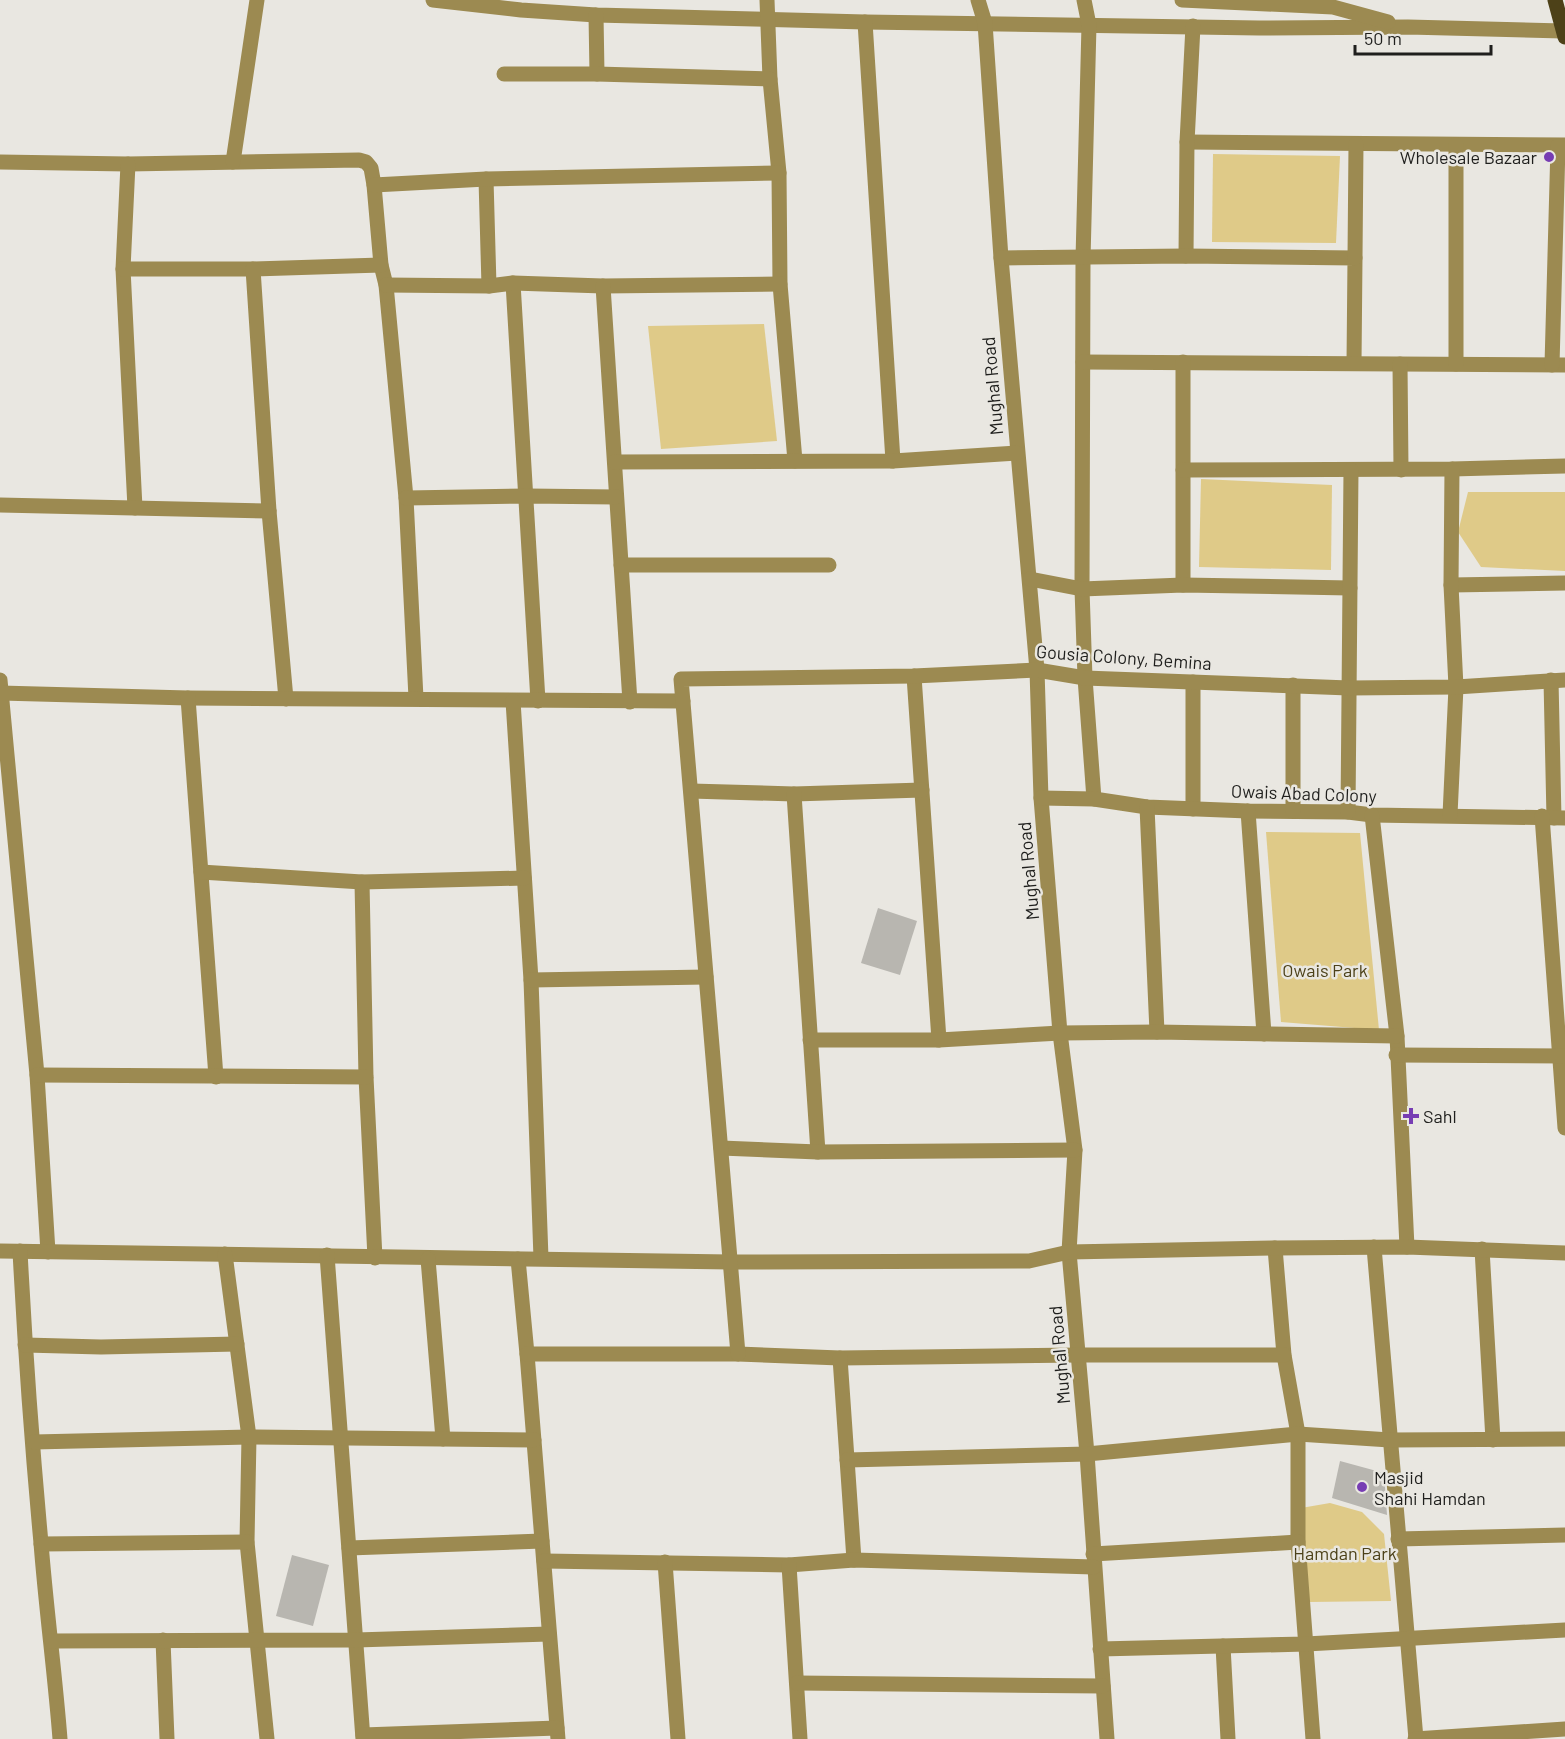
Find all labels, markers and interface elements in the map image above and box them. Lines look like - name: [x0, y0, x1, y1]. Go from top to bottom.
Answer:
- scale bar: [1355, 18, 1492, 56]
- text: 50 m: [1364, 27, 1402, 49]
- place label: Wholesale Bazaar: [1400, 146, 1537, 168]
- marker: Wholesale Bazaar: [1542, 150, 1556, 164]
- street label: Mughal Road: [977, 336, 1007, 436]
- street label: Gousia Colony, Bemina: [1036, 640, 1212, 674]
- street label: Owais Abad Colony: [1231, 779, 1377, 807]
- street label: Mughal Road: [1013, 821, 1043, 921]
- park label: Owais Park: [1282, 959, 1368, 981]
- place label: Sahl: [1423, 1105, 1457, 1127]
- marker: Sahl: [1404, 1109, 1418, 1123]
- street label: Mughal Road: [1044, 1305, 1074, 1405]
- place label: Masjid Shahi Hamdan: [1374, 1466, 1486, 1509]
- marker: Masjid Shahi Hamdan: [1355, 1480, 1369, 1494]
- park label: Hamdan Park: [1293, 1542, 1397, 1564]

